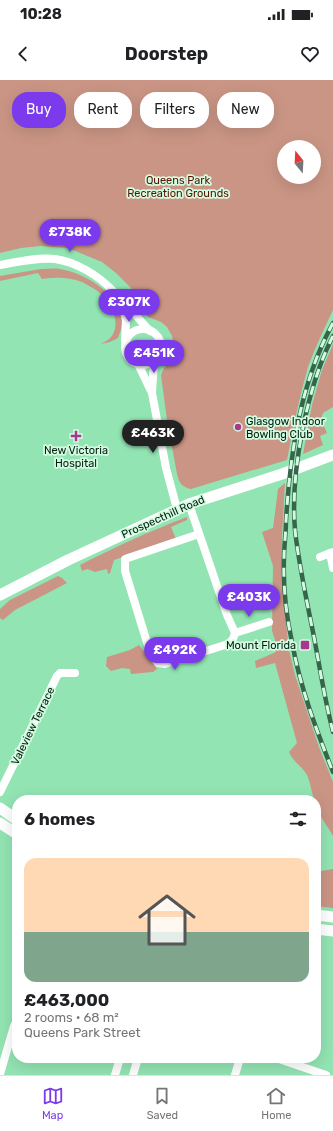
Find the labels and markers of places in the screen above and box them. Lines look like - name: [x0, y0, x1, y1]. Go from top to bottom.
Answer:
- pin: £738K: [42, 219, 98, 253]
- pin: £307K: [101, 289, 157, 323]
- pin: £451K: [126, 340, 182, 374]
- place label: Glasgow Indoor Bowling Club: [246, 415, 326, 441]
- pin: £463K: [125, 420, 181, 454]
- marker: Glasgow Indoor Bowling Club: [233, 422, 243, 432]
- marker: New Victoria Hospital: [70, 430, 82, 442]
- place label: New Victoria Hospital: [44, 444, 108, 470]
- pin: £403K: [221, 584, 277, 618]
- pin: £492K: [147, 637, 203, 671]
- place label: Mount Florida: [226, 639, 296, 652]
- marker: Mount Florida: [299, 639, 311, 651]

